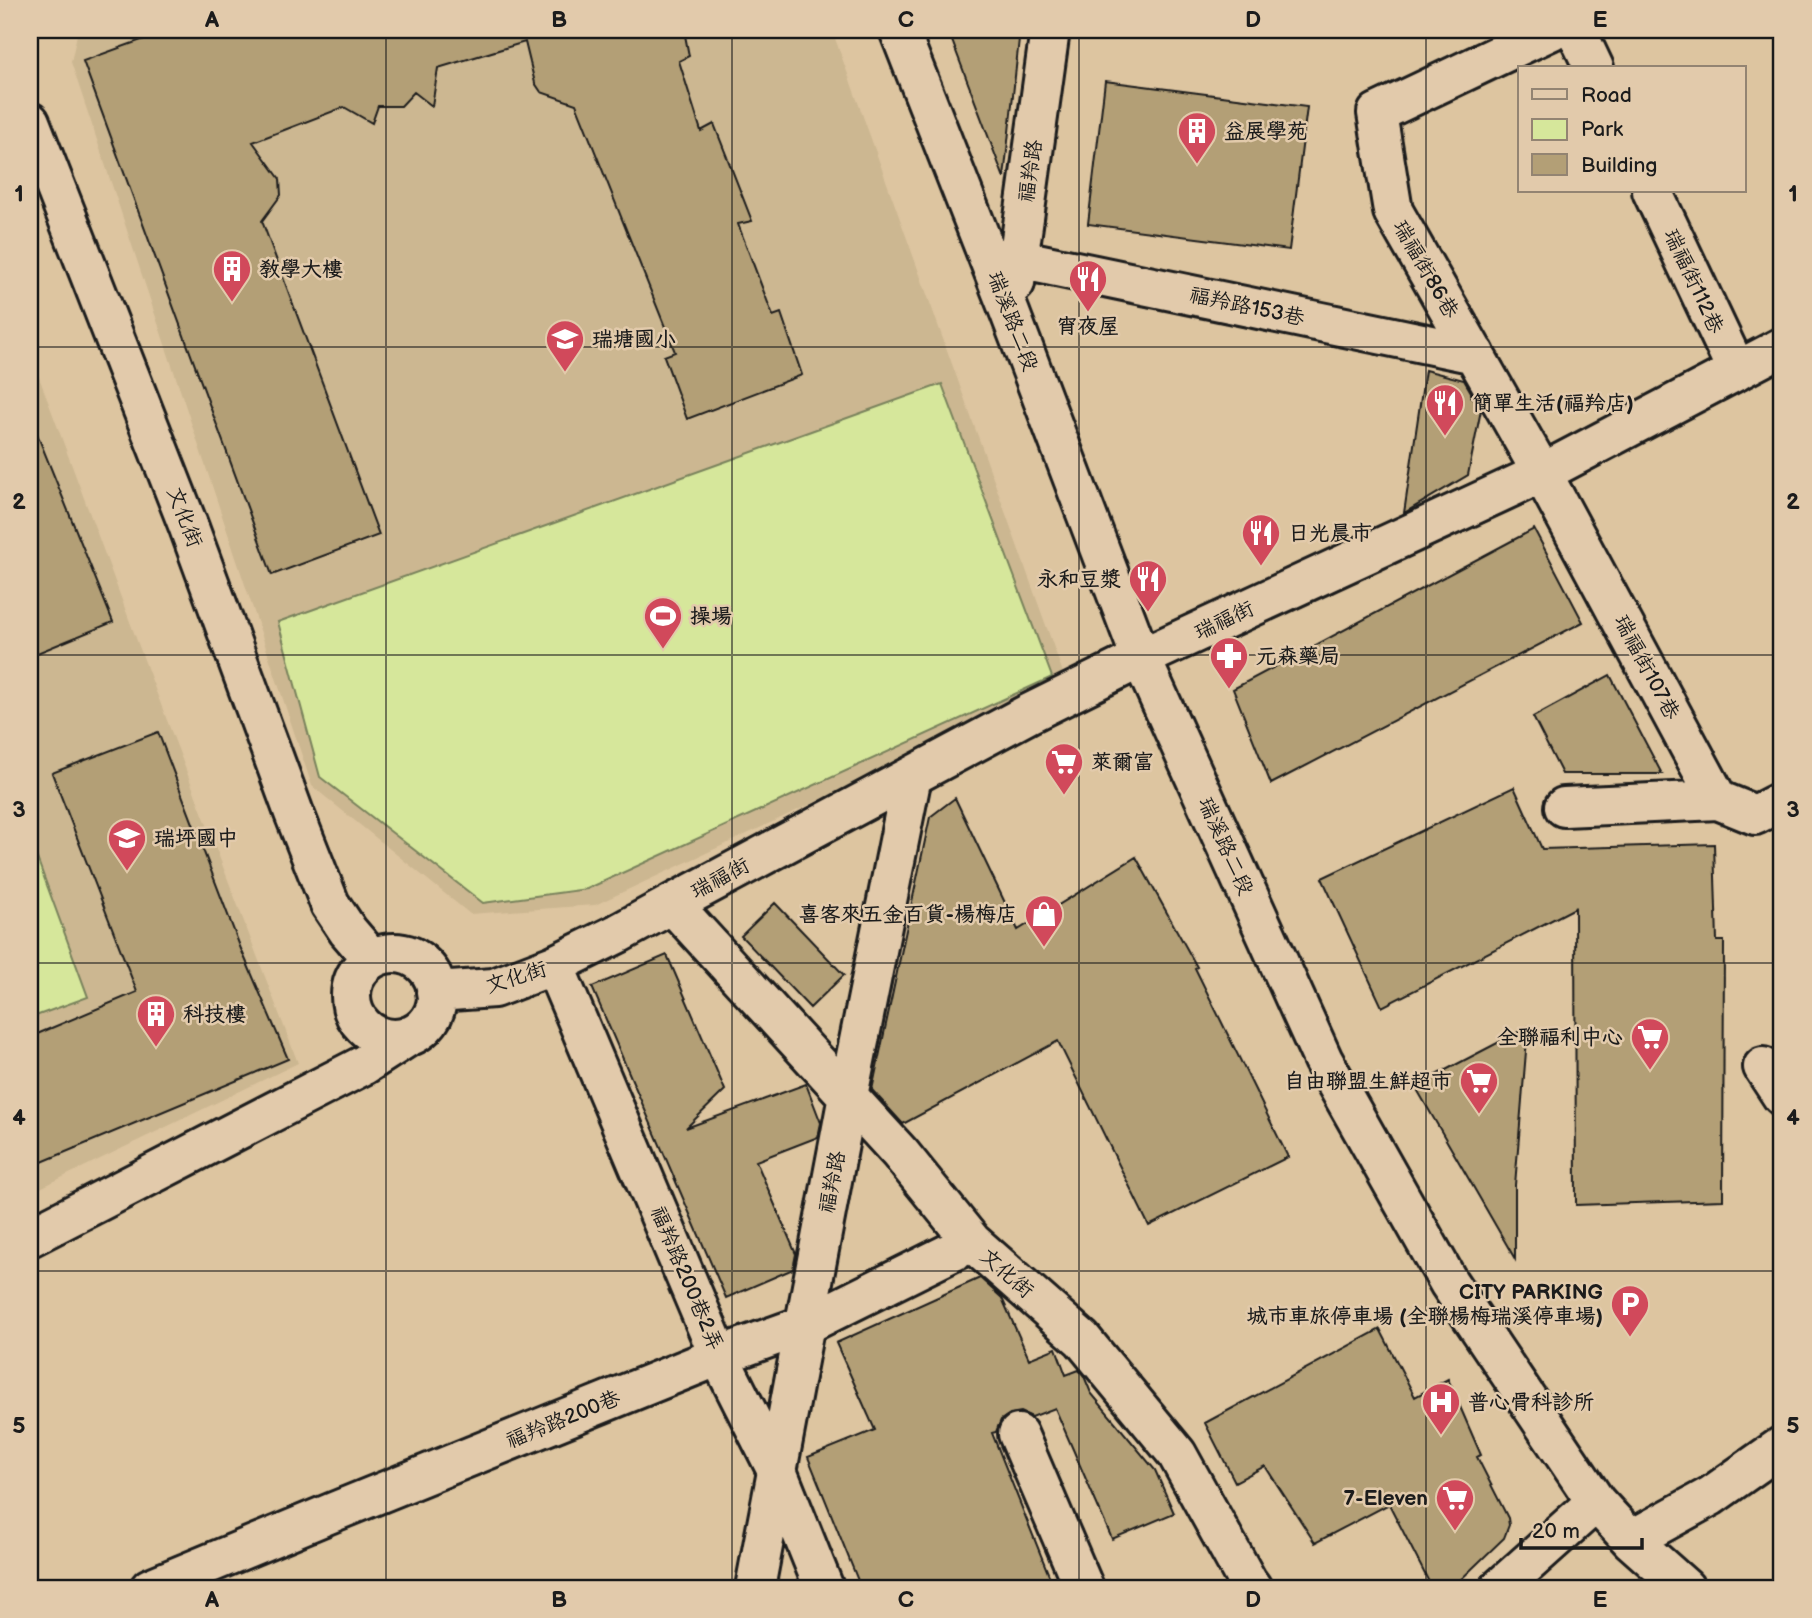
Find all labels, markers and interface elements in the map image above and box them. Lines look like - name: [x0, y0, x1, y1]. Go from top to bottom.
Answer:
- text: A: [204, 6, 220, 34]
- text: B: [551, 6, 567, 34]
- text: C: [898, 6, 914, 34]
- text: D: [1245, 6, 1261, 34]
- text: E: [1593, 6, 1608, 34]
- legend: [1518, 66, 1745, 192]
- text: Road: [1581, 83, 1632, 108]
- building icon: 益展學苑: [1176, 110, 1218, 165]
- text: Park: [1581, 117, 1624, 142]
- place label: 益展學苑: [1224, 119, 1308, 144]
- street label: 福羚路: [1014, 138, 1047, 204]
- text: Building: [1581, 153, 1657, 178]
- text: 1: [14, 180, 24, 208]
- text: 1: [1788, 180, 1798, 208]
- street label: 瑞福街86巷: [1387, 216, 1464, 323]
- street label: 瑞福街112巷: [1658, 225, 1729, 338]
- building icon: 教學大樓: [211, 248, 253, 303]
- place label: 教學大樓: [259, 257, 343, 282]
- restaurant icon: 宵夜屋: [1067, 258, 1109, 313]
- street label: 瑞溪路二段: [982, 268, 1043, 375]
- street label: 福羚路153巷: [1187, 282, 1307, 331]
- place label: 宵夜屋: [1057, 314, 1120, 339]
- school or university icon: 瑞塘國小: [544, 318, 586, 373]
- place label: 瑞塘國小: [592, 327, 676, 352]
- restaurant icon: 簡單生活(福羚店): [1424, 382, 1466, 437]
- place label: 簡單生活(福羚店): [1472, 391, 1634, 416]
- street label: 文化街: [162, 483, 207, 551]
- text: 2: [12, 488, 26, 516]
- text: 2: [1786, 488, 1800, 516]
- restaurant icon: 日光晨市: [1240, 512, 1282, 567]
- place label: 日光晨市: [1288, 521, 1372, 546]
- restaurant icon: 永和豆漿: [1127, 558, 1169, 613]
- place label: 永和豆漿: [1037, 567, 1121, 592]
- sports icon: 操場: [642, 595, 684, 650]
- street label: 瑞福街: [1190, 596, 1258, 645]
- place label: 操場: [690, 604, 732, 629]
- street label: 瑞福街107巷: [1609, 611, 1685, 724]
- pharmacy icon: 元森藥局: [1208, 635, 1250, 690]
- place label: 元森藥局: [1256, 644, 1340, 669]
- supermarket icon: 萊爾富: [1043, 741, 1085, 796]
- place label: 萊爾富: [1091, 750, 1154, 775]
- street label: 瑞溪路二段: [1193, 793, 1258, 899]
- text: 3: [12, 796, 26, 824]
- text: 3: [1786, 796, 1800, 824]
- school or university icon: 瑞坪國中: [106, 817, 148, 872]
- place label: 瑞坪國中: [154, 826, 238, 851]
- street label: 瑞福街: [687, 853, 754, 904]
- shop icon: 喜客來五金百貨-楊梅店: [1023, 893, 1065, 948]
- place label: 喜客來五金百貨-楊梅店: [798, 902, 1017, 927]
- street label: 文化街: [482, 956, 550, 999]
- building icon: 科技樓: [135, 993, 177, 1048]
- place label: 科技樓: [183, 1002, 246, 1027]
- supermarket icon: 全聯福利中心: [1629, 1016, 1671, 1071]
- place label: 全聯福利中心: [1497, 1025, 1623, 1050]
- supermarket icon: 自由聯盟生鮮超市: [1458, 1060, 1500, 1115]
- place label: 自由聯盟生鮮超市: [1284, 1069, 1452, 1094]
- text: 4: [12, 1104, 26, 1132]
- text: 4: [1786, 1104, 1800, 1132]
- street label: 福羚路: [814, 1149, 851, 1215]
- street label: 福羚路200巷2弄: [645, 1202, 728, 1354]
- street label: 文化街: [975, 1243, 1039, 1303]
- place label: CITY PARKING 城市車旅停車場 (全聯楊梅瑞溪停車場): [1247, 1280, 1603, 1329]
- parking icon: CITY PARKING 城市車旅停車場 (全聯楊梅瑞溪停車場): [1609, 1283, 1651, 1338]
- hospital icon: 普心骨科診所: [1420, 1381, 1462, 1436]
- street label: 福羚路200巷: [502, 1385, 624, 1454]
- place label: 普心骨科診所: [1468, 1390, 1594, 1415]
- text: 5: [12, 1412, 26, 1440]
- text: 5: [1786, 1412, 1800, 1440]
- supermarket icon: 7-Eleven: [1434, 1477, 1476, 1532]
- place label: 7-Eleven: [1343, 1486, 1428, 1511]
- scale bar: [1521, 1506, 1642, 1550]
- text: 20 m: [1532, 1519, 1580, 1544]
- text: A: [204, 1586, 220, 1614]
- text: B: [551, 1586, 567, 1614]
- text: C: [898, 1586, 914, 1614]
- text: D: [1245, 1586, 1261, 1614]
- text: E: [1593, 1586, 1608, 1614]

